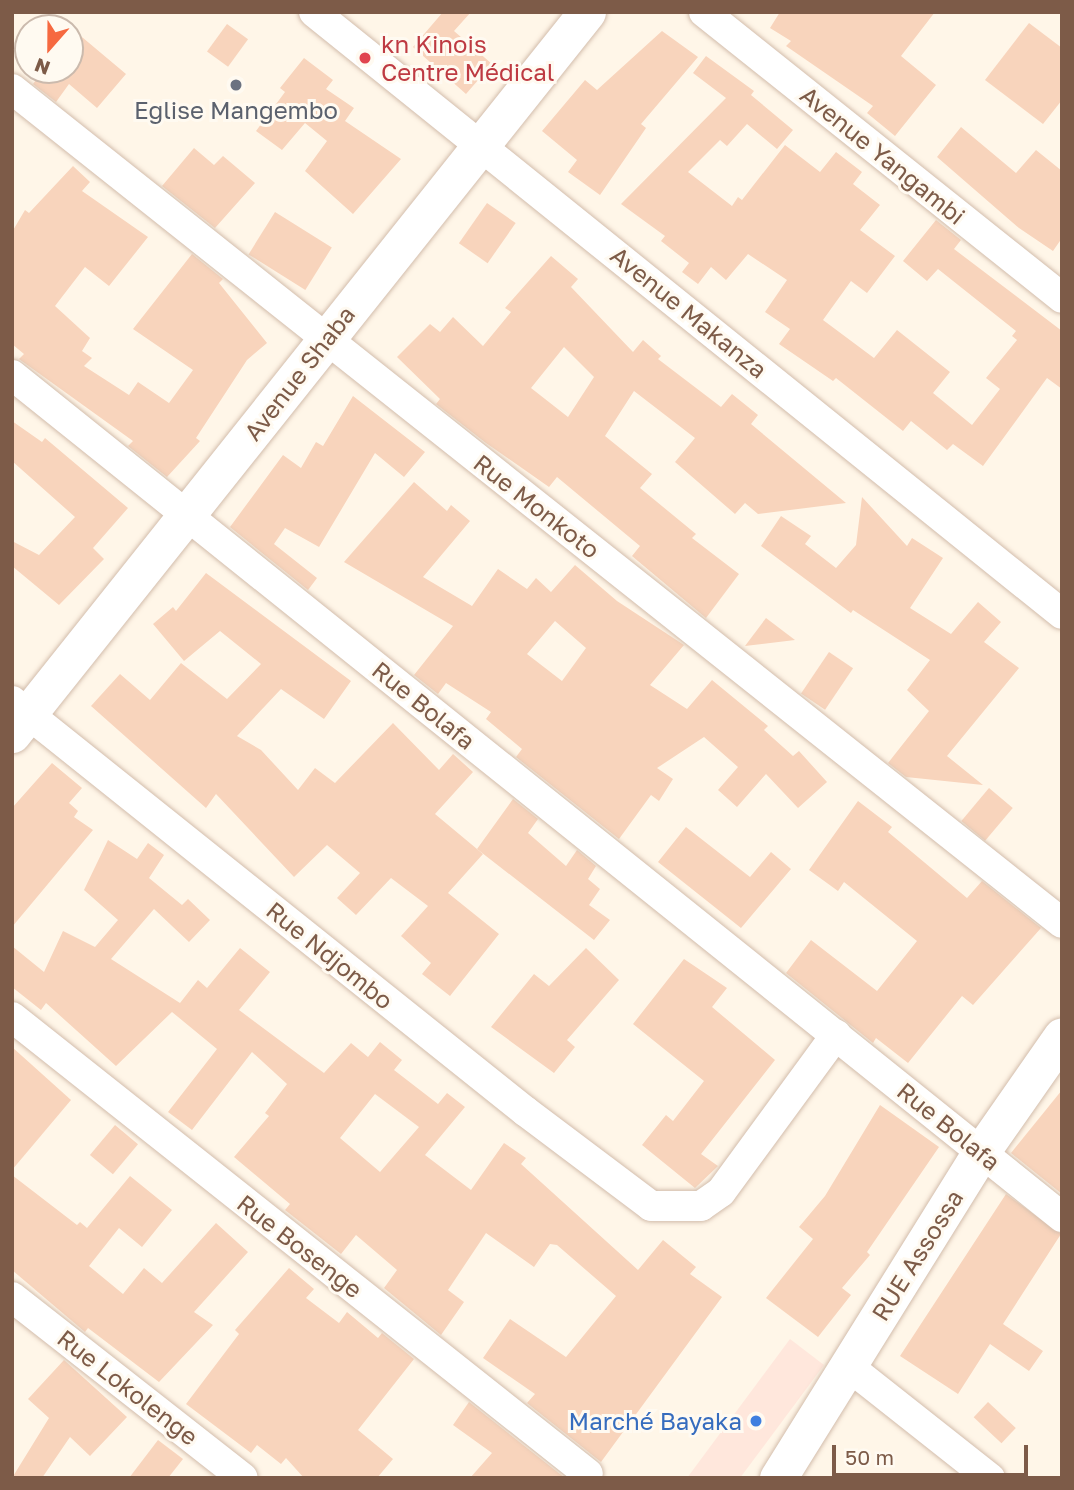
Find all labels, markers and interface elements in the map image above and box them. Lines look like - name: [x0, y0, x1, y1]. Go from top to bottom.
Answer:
- north arrow: [14, 14, 84, 84]
- place label: kn Kinois Centre Médical: [381, 30, 554, 86]
- marker: kn Kinois Centre Médical: [355, 48, 375, 68]
- text: N: [31, 54, 53, 81]
- marker: Eglise Mangembo: [228, 77, 244, 93]
- street label: Avenue Yangambi: [795, 80, 971, 230]
- place label: Eglise Mangembo: [134, 96, 338, 124]
- street label: Avenue Makanza: [605, 240, 773, 384]
- street label: Avenue Shaba: [238, 300, 360, 446]
- street label: Rue Monkoto: [468, 448, 606, 564]
- street label: Rue Bolafa: [367, 655, 481, 755]
- street label: Rue Ndjombo: [261, 895, 399, 1015]
- street label: Rue Bolafa: [892, 1076, 1006, 1176]
- street label: RUE Assossa: [865, 1184, 969, 1326]
- street label: Rue Bosenge: [232, 1188, 368, 1304]
- street label: Rue Lokolenge: [52, 1323, 204, 1451]
- place label: Marché Bayaka: [569, 1407, 742, 1435]
- marker: Marché Bayaka: [748, 1413, 764, 1429]
- scale bar: [836, 1430, 1032, 1474]
- text: 50 m: [845, 1444, 894, 1470]

